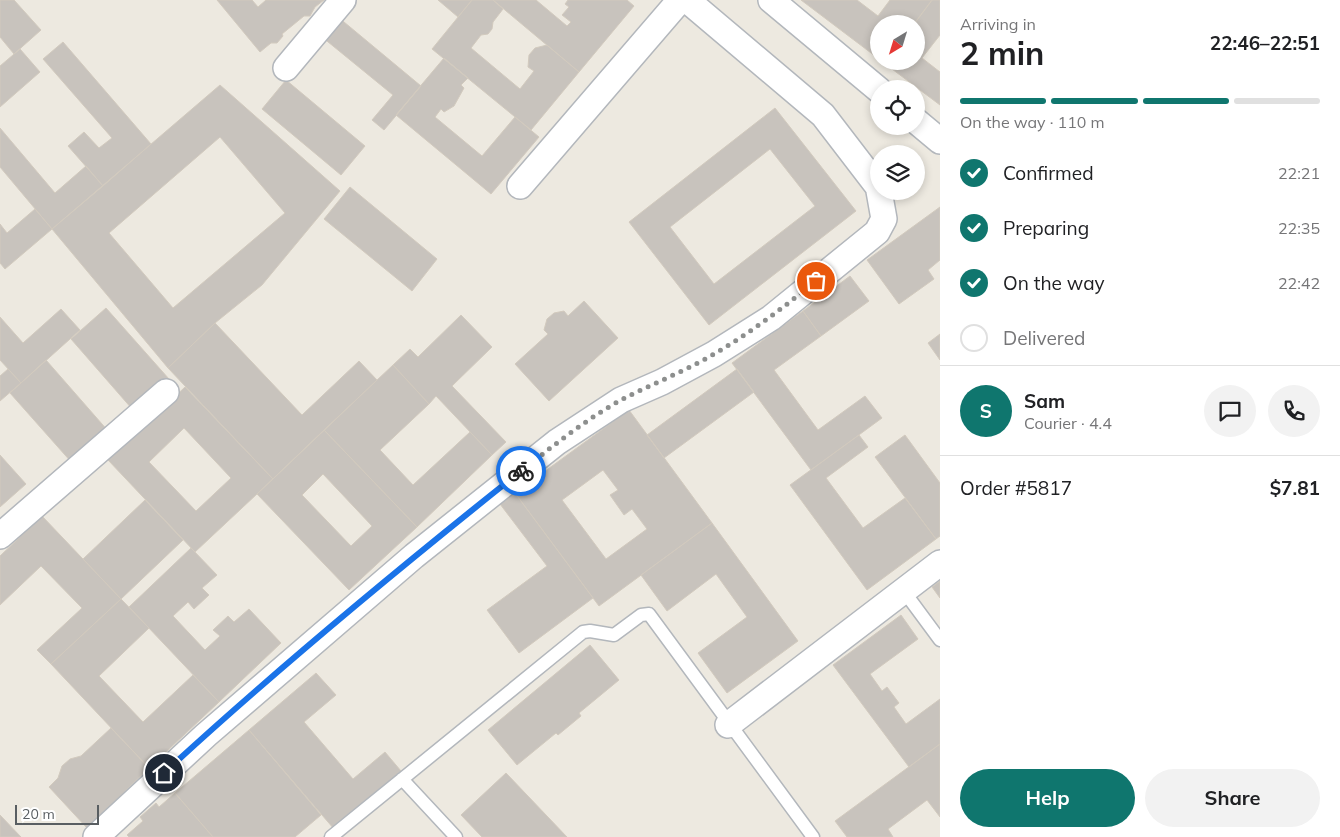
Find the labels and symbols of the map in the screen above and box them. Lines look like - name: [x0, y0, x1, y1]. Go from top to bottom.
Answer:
- north arrow: [870, 15, 925, 70]
- pin: [795, 260, 837, 302]
- courier: [496, 446, 546, 496]
- pin: [143, 752, 185, 794]
- scale bar: [15, 802, 99, 825]

